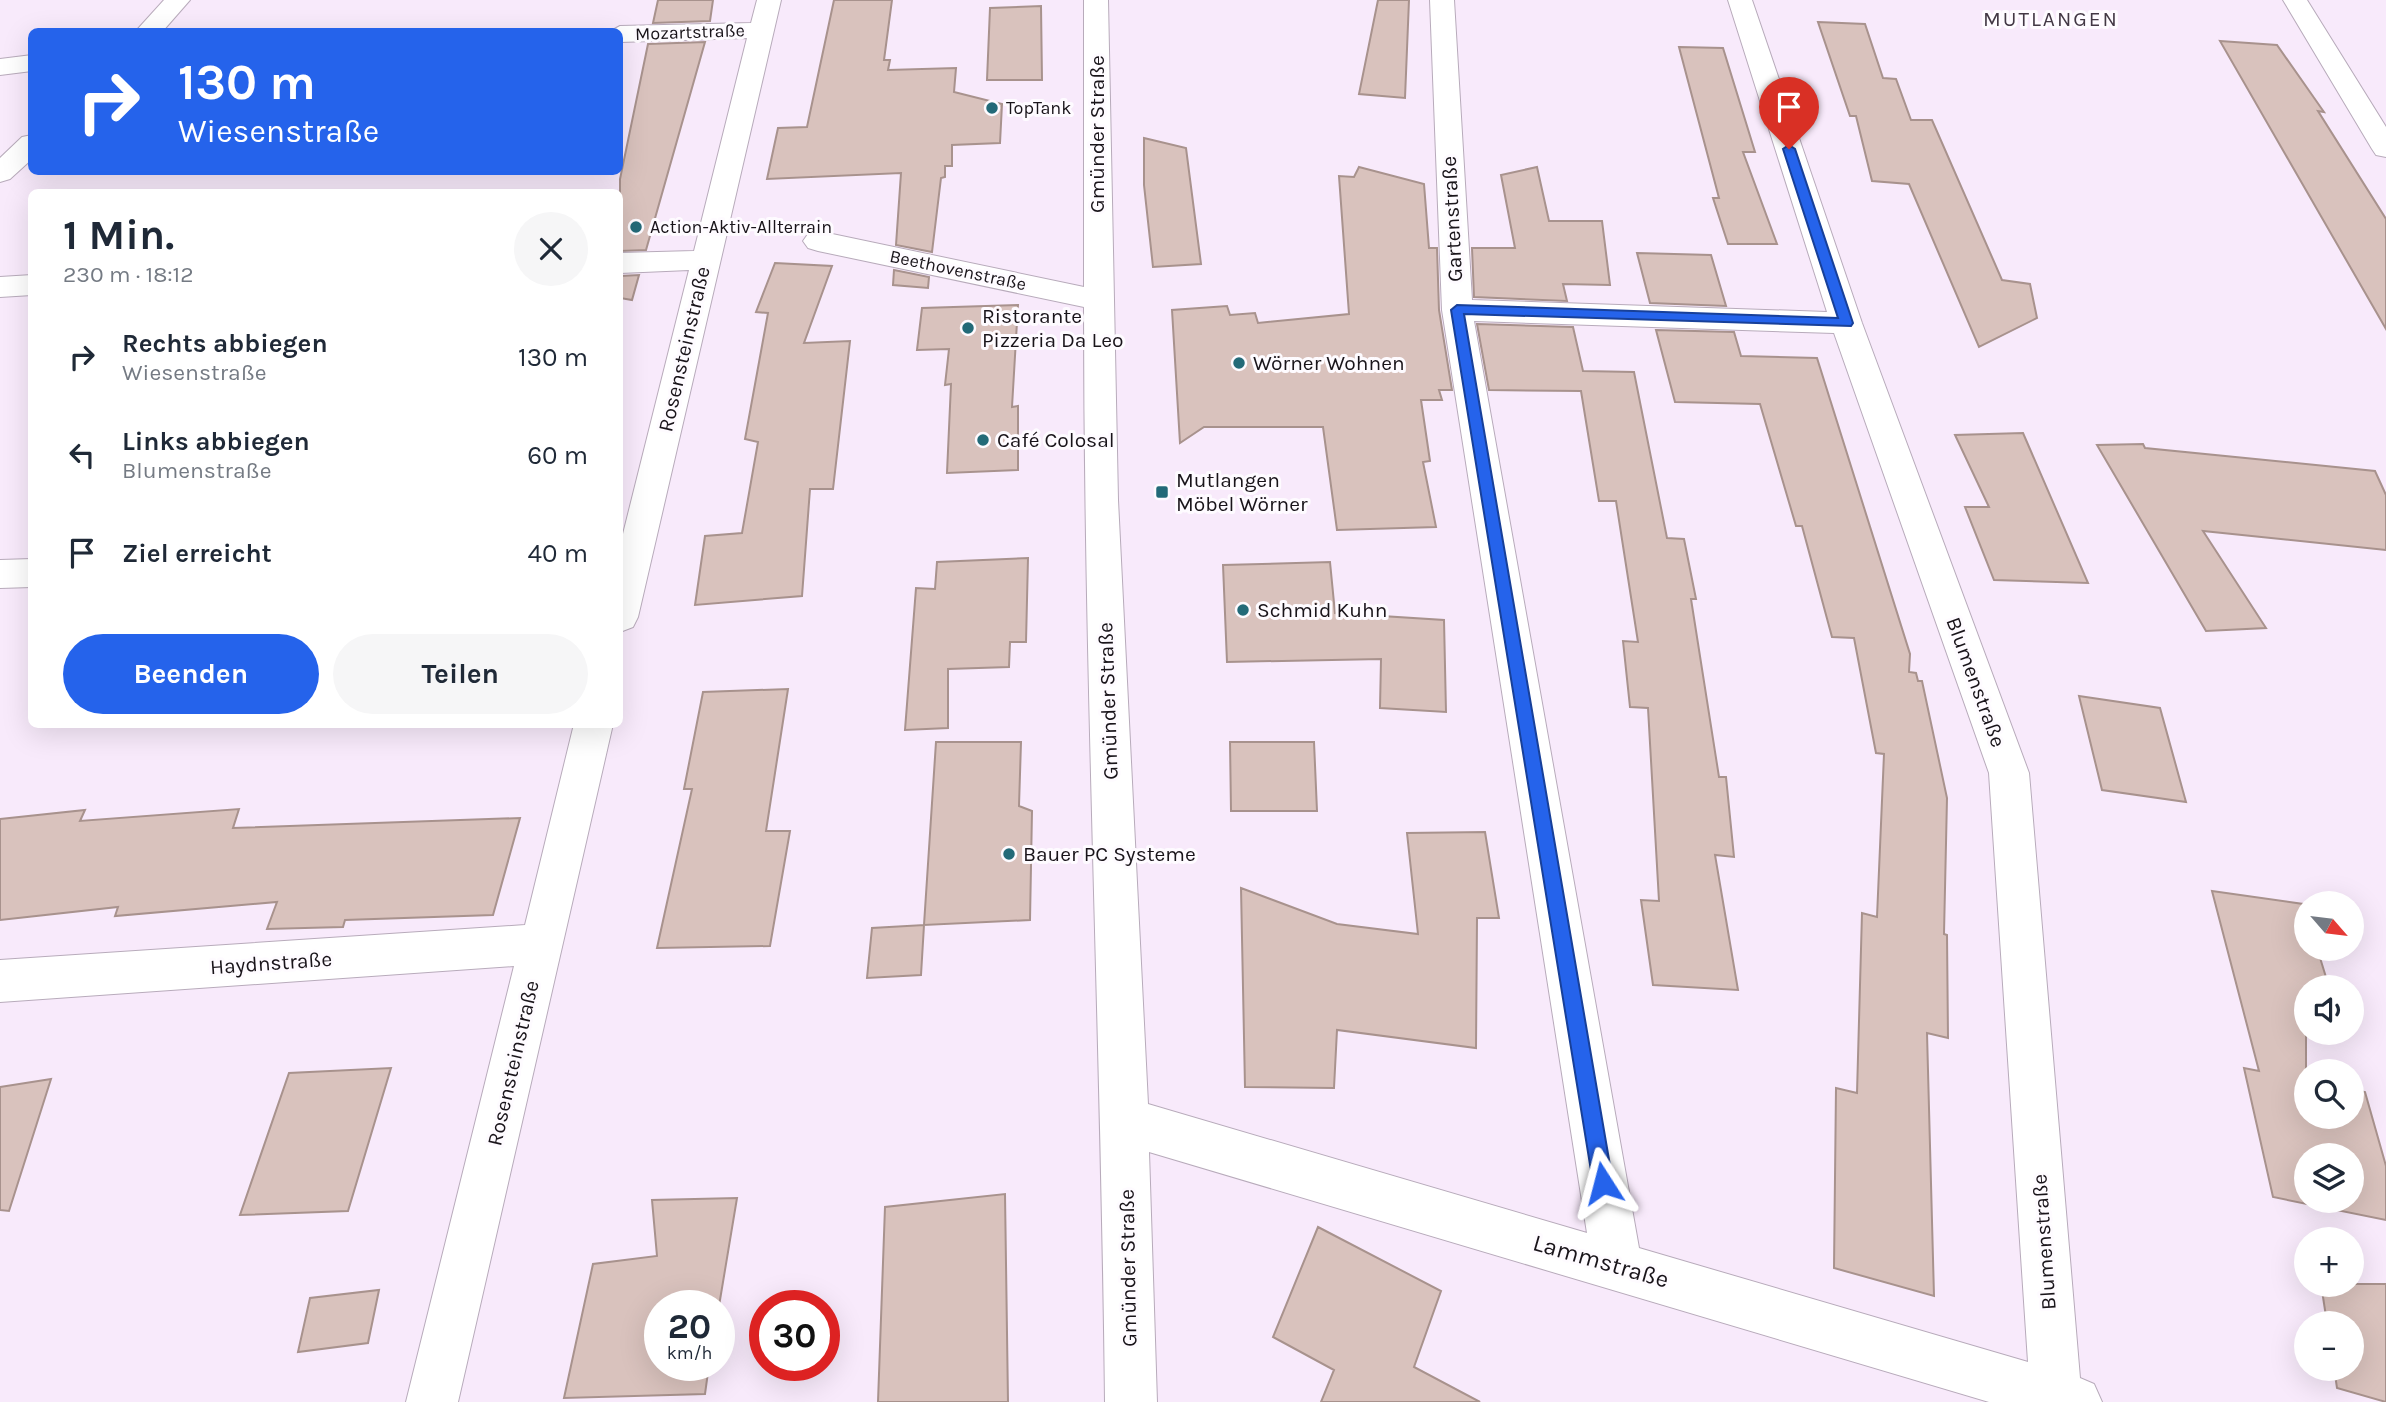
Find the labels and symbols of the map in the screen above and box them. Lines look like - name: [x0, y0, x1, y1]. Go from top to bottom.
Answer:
- district label: MUTLANGEN: [1983, 7, 2119, 31]
- street label: Mozartstraße: [635, 19, 745, 45]
- street label: Gmünder Straße: [1085, 55, 1109, 213]
- pin: [1759, 77, 1819, 149]
- place label: TopTank: [1006, 97, 1071, 119]
- marker: TopTank: [984, 100, 1000, 116]
- street label: Gartenstraße: [1437, 156, 1467, 282]
- place label: Action-Aktiv-Allterrain: [650, 216, 832, 238]
- marker: Action-Aktiv-Allterrain: [628, 219, 644, 235]
- street label: Beethovenstraße: [888, 245, 1028, 295]
- street label: Rosensteinstraße: [653, 264, 715, 434]
- place label: Ristorante Pizzeria Da Leo: [982, 304, 1123, 352]
- marker: Ristorante Pizzeria Da Leo: [960, 320, 976, 336]
- place label: Wörner Wohnen: [1253, 351, 1405, 375]
- marker: Wörner Wohnen: [1231, 355, 1247, 371]
- place label: Café Colosal: [997, 428, 1115, 452]
- marker: Café Colosal: [975, 432, 991, 448]
- place label: Mutlangen Möbel Wörner: [1176, 468, 1308, 516]
- marker: Mutlangen Möbel Wörner: [1154, 484, 1170, 500]
- place label: Schmid Kuhn: [1257, 598, 1387, 622]
- marker: Schmid Kuhn: [1235, 602, 1251, 618]
- street label: Blumenstraße: [1941, 614, 2011, 750]
- street label: Gmünder Straße: [1093, 622, 1123, 780]
- place label: Bauer PC Systeme: [1023, 842, 1196, 866]
- marker: Bauer PC Systeme: [1001, 846, 1017, 862]
- north arrow: [2294, 891, 2364, 961]
- street label: Haydnstraße: [209, 947, 333, 979]
- street label: Rosensteinstraße: [482, 978, 544, 1148]
- position arrow: [1566, 1146, 1640, 1220]
- street label: Blumenstraße: [2027, 1173, 2061, 1311]
- street label: Gmünder Straße: [1115, 1189, 1141, 1347]
- street label: Lammstraße: [1530, 1228, 1672, 1294]
- speed limit sign: 30: [749, 1290, 840, 1381]

